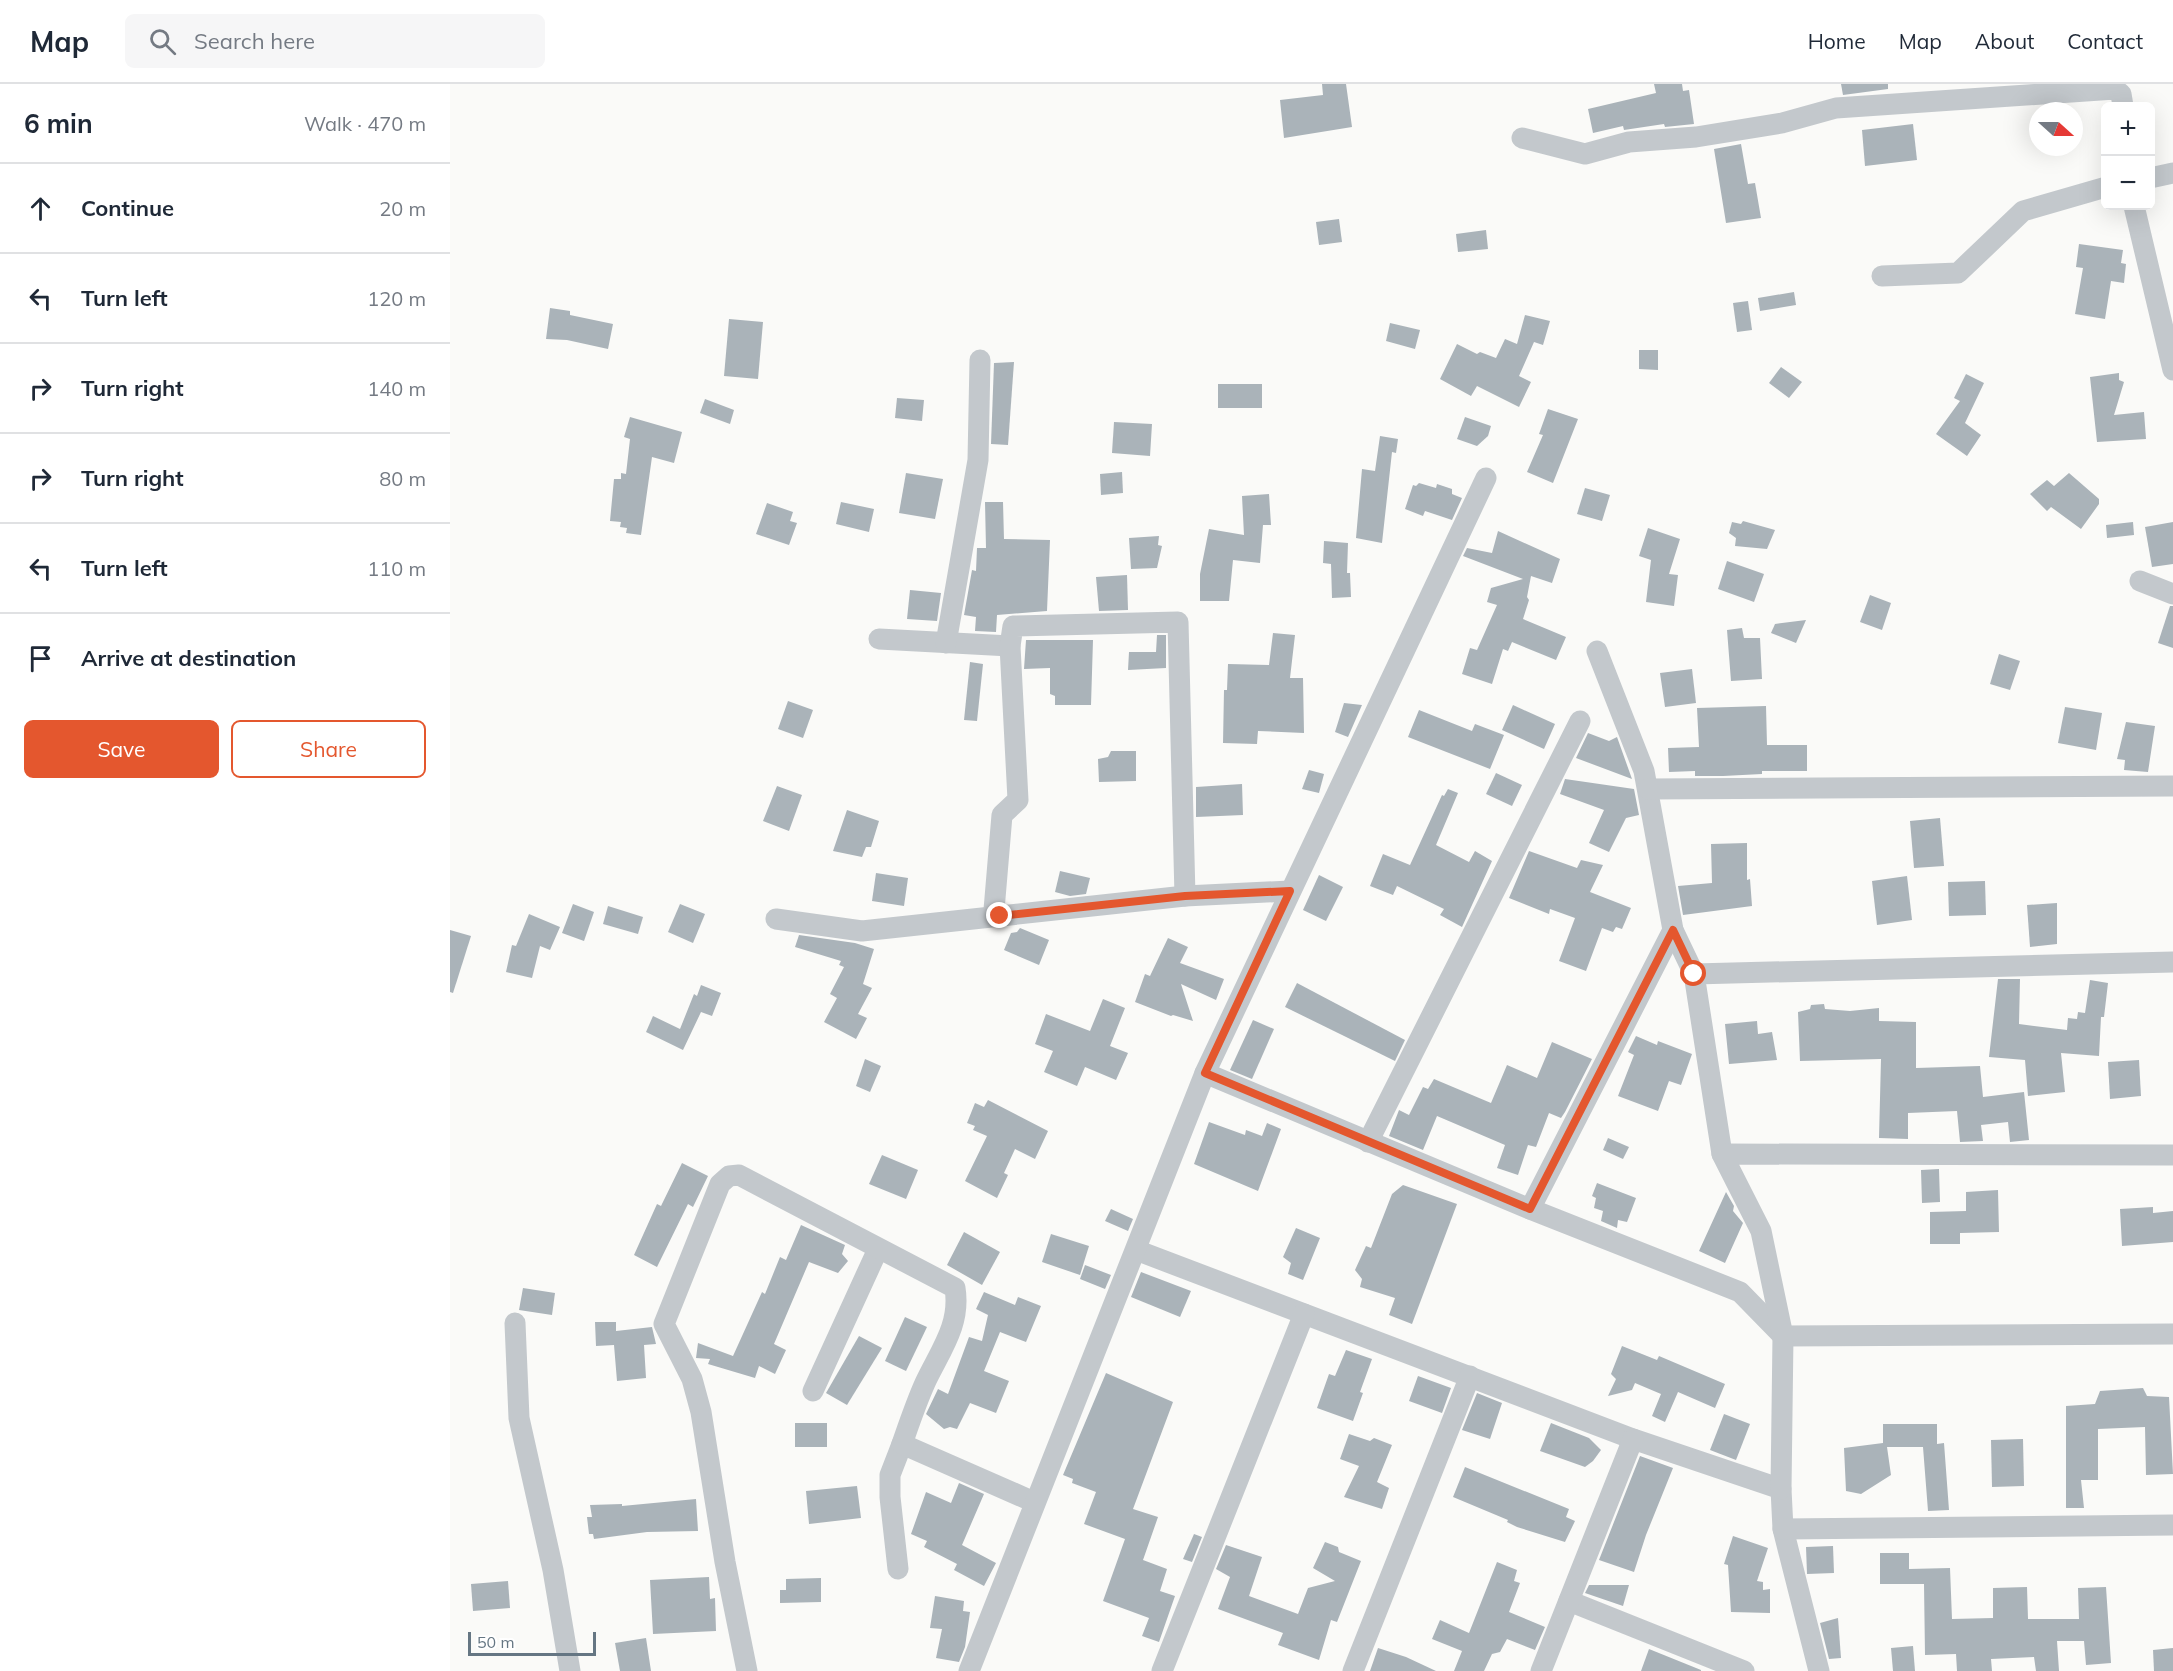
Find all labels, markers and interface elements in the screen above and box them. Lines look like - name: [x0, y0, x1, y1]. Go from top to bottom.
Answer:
- search box: [125, 14, 545, 68]
- text: Map: [30, 24, 89, 59]
- icon: search: [146, 25, 179, 58]
- text: Search here: [194, 27, 315, 55]
- text: Home: [1808, 28, 1866, 54]
- text: Map: [1899, 28, 1942, 54]
- text: About: [1975, 28, 2034, 54]
- text: Contact: [2067, 28, 2143, 54]
- north arrow: [2029, 102, 2083, 156]
- map controls: [2101, 102, 2155, 210]
- button: +: [2101, 102, 2155, 156]
- text: 6 min: [24, 107, 93, 140]
- text: Walk · 470 m: [304, 111, 426, 136]
- button: −: [2101, 156, 2155, 210]
- icon: ahead: [24, 192, 57, 225]
- text: Continue: [81, 194, 174, 222]
- text: 20 m: [379, 196, 426, 221]
- icon: left: [24, 282, 57, 315]
- text: Turn left: [81, 284, 168, 312]
- text: 120 m: [367, 286, 426, 311]
- icon: right: [24, 372, 57, 405]
- text: Turn right: [81, 374, 184, 402]
- text: 140 m: [367, 376, 426, 401]
- icon: right: [24, 462, 57, 495]
- text: Turn right: [81, 464, 184, 492]
- text: 80 m: [379, 466, 426, 491]
- icon: left: [24, 552, 57, 585]
- text: Turn left: [81, 554, 168, 582]
- text: 110 m: [367, 556, 426, 581]
- icon: arrive: [24, 642, 57, 675]
- text: Arrive at destination: [81, 644, 296, 672]
- button: Save: [24, 720, 219, 778]
- button: Share: [231, 720, 426, 778]
- route end: [986, 902, 1012, 928]
- route start: [1680, 960, 1706, 986]
- scale bar: [468, 1629, 596, 1656]
- text: 50 m: [477, 1632, 514, 1652]

